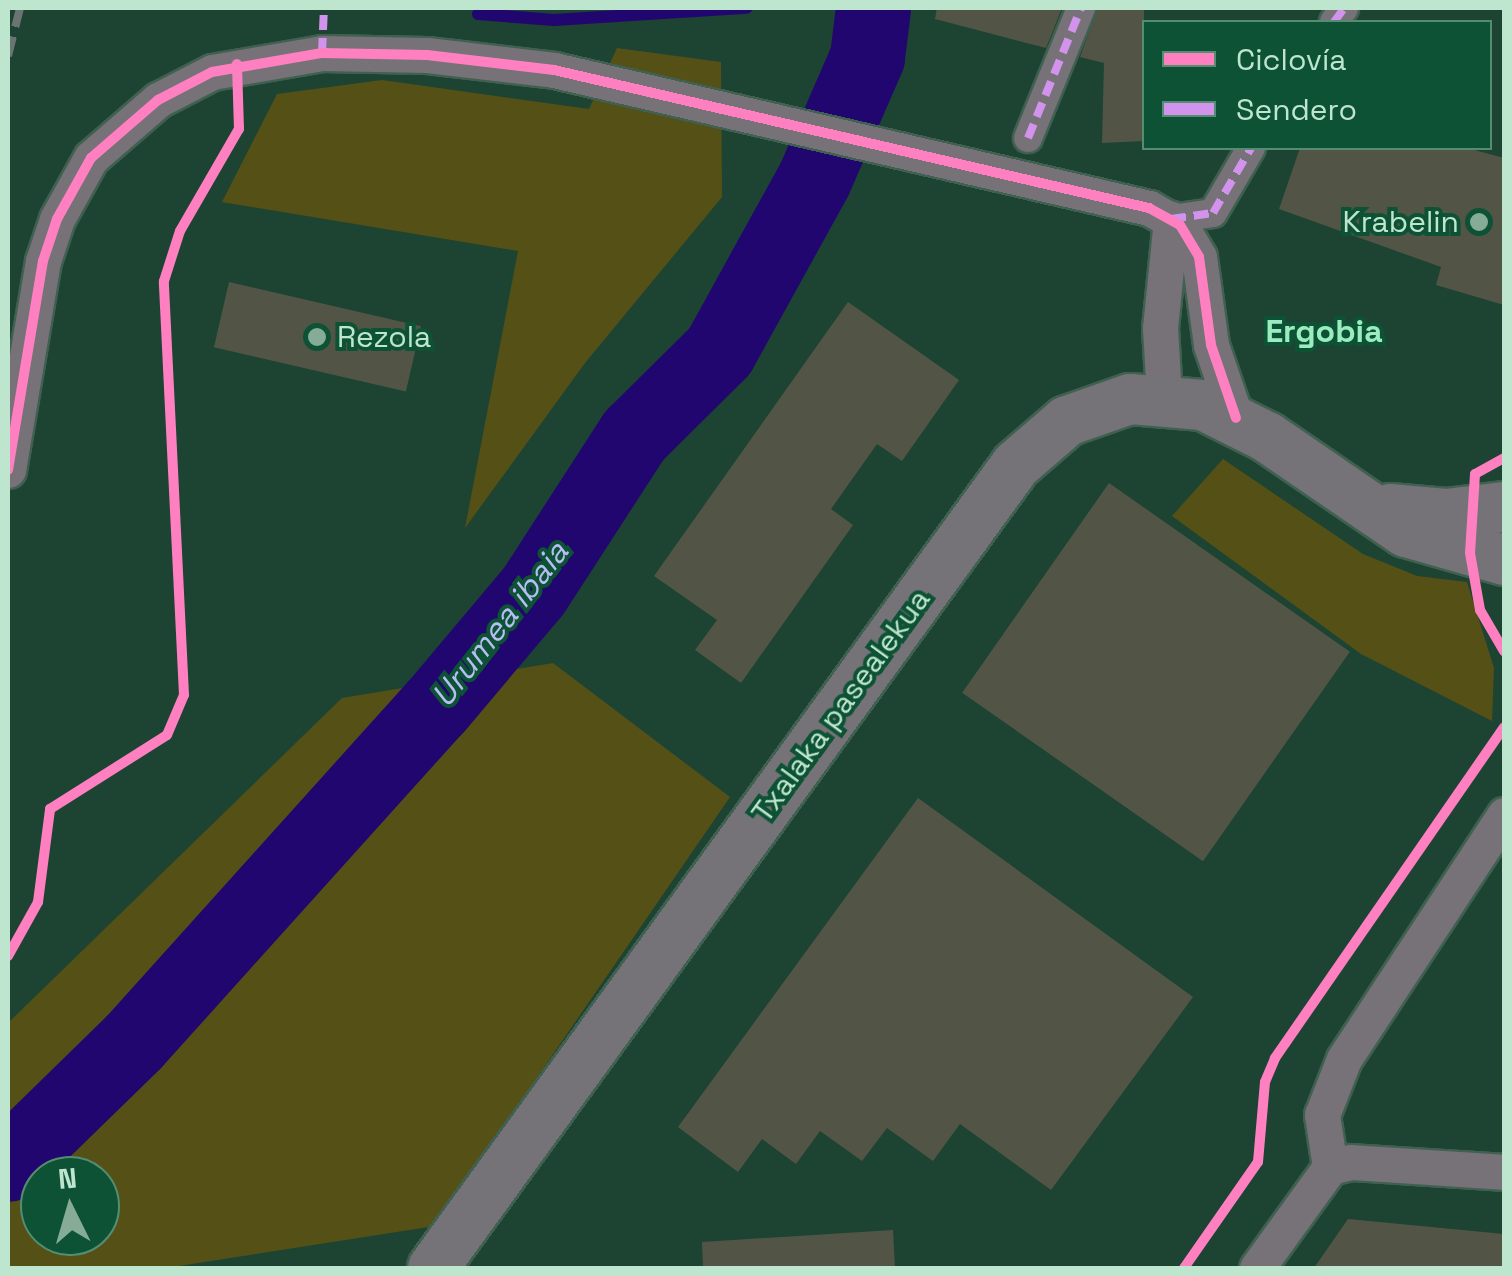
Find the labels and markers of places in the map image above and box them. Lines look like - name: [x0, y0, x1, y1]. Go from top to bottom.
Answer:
- place label: Krabelin: [1342, 204, 1459, 240]
- marker: Krabelin: [1468, 211, 1490, 233]
- place label: Rezola: [337, 319, 431, 355]
- marker: Rezola: [306, 326, 328, 348]

